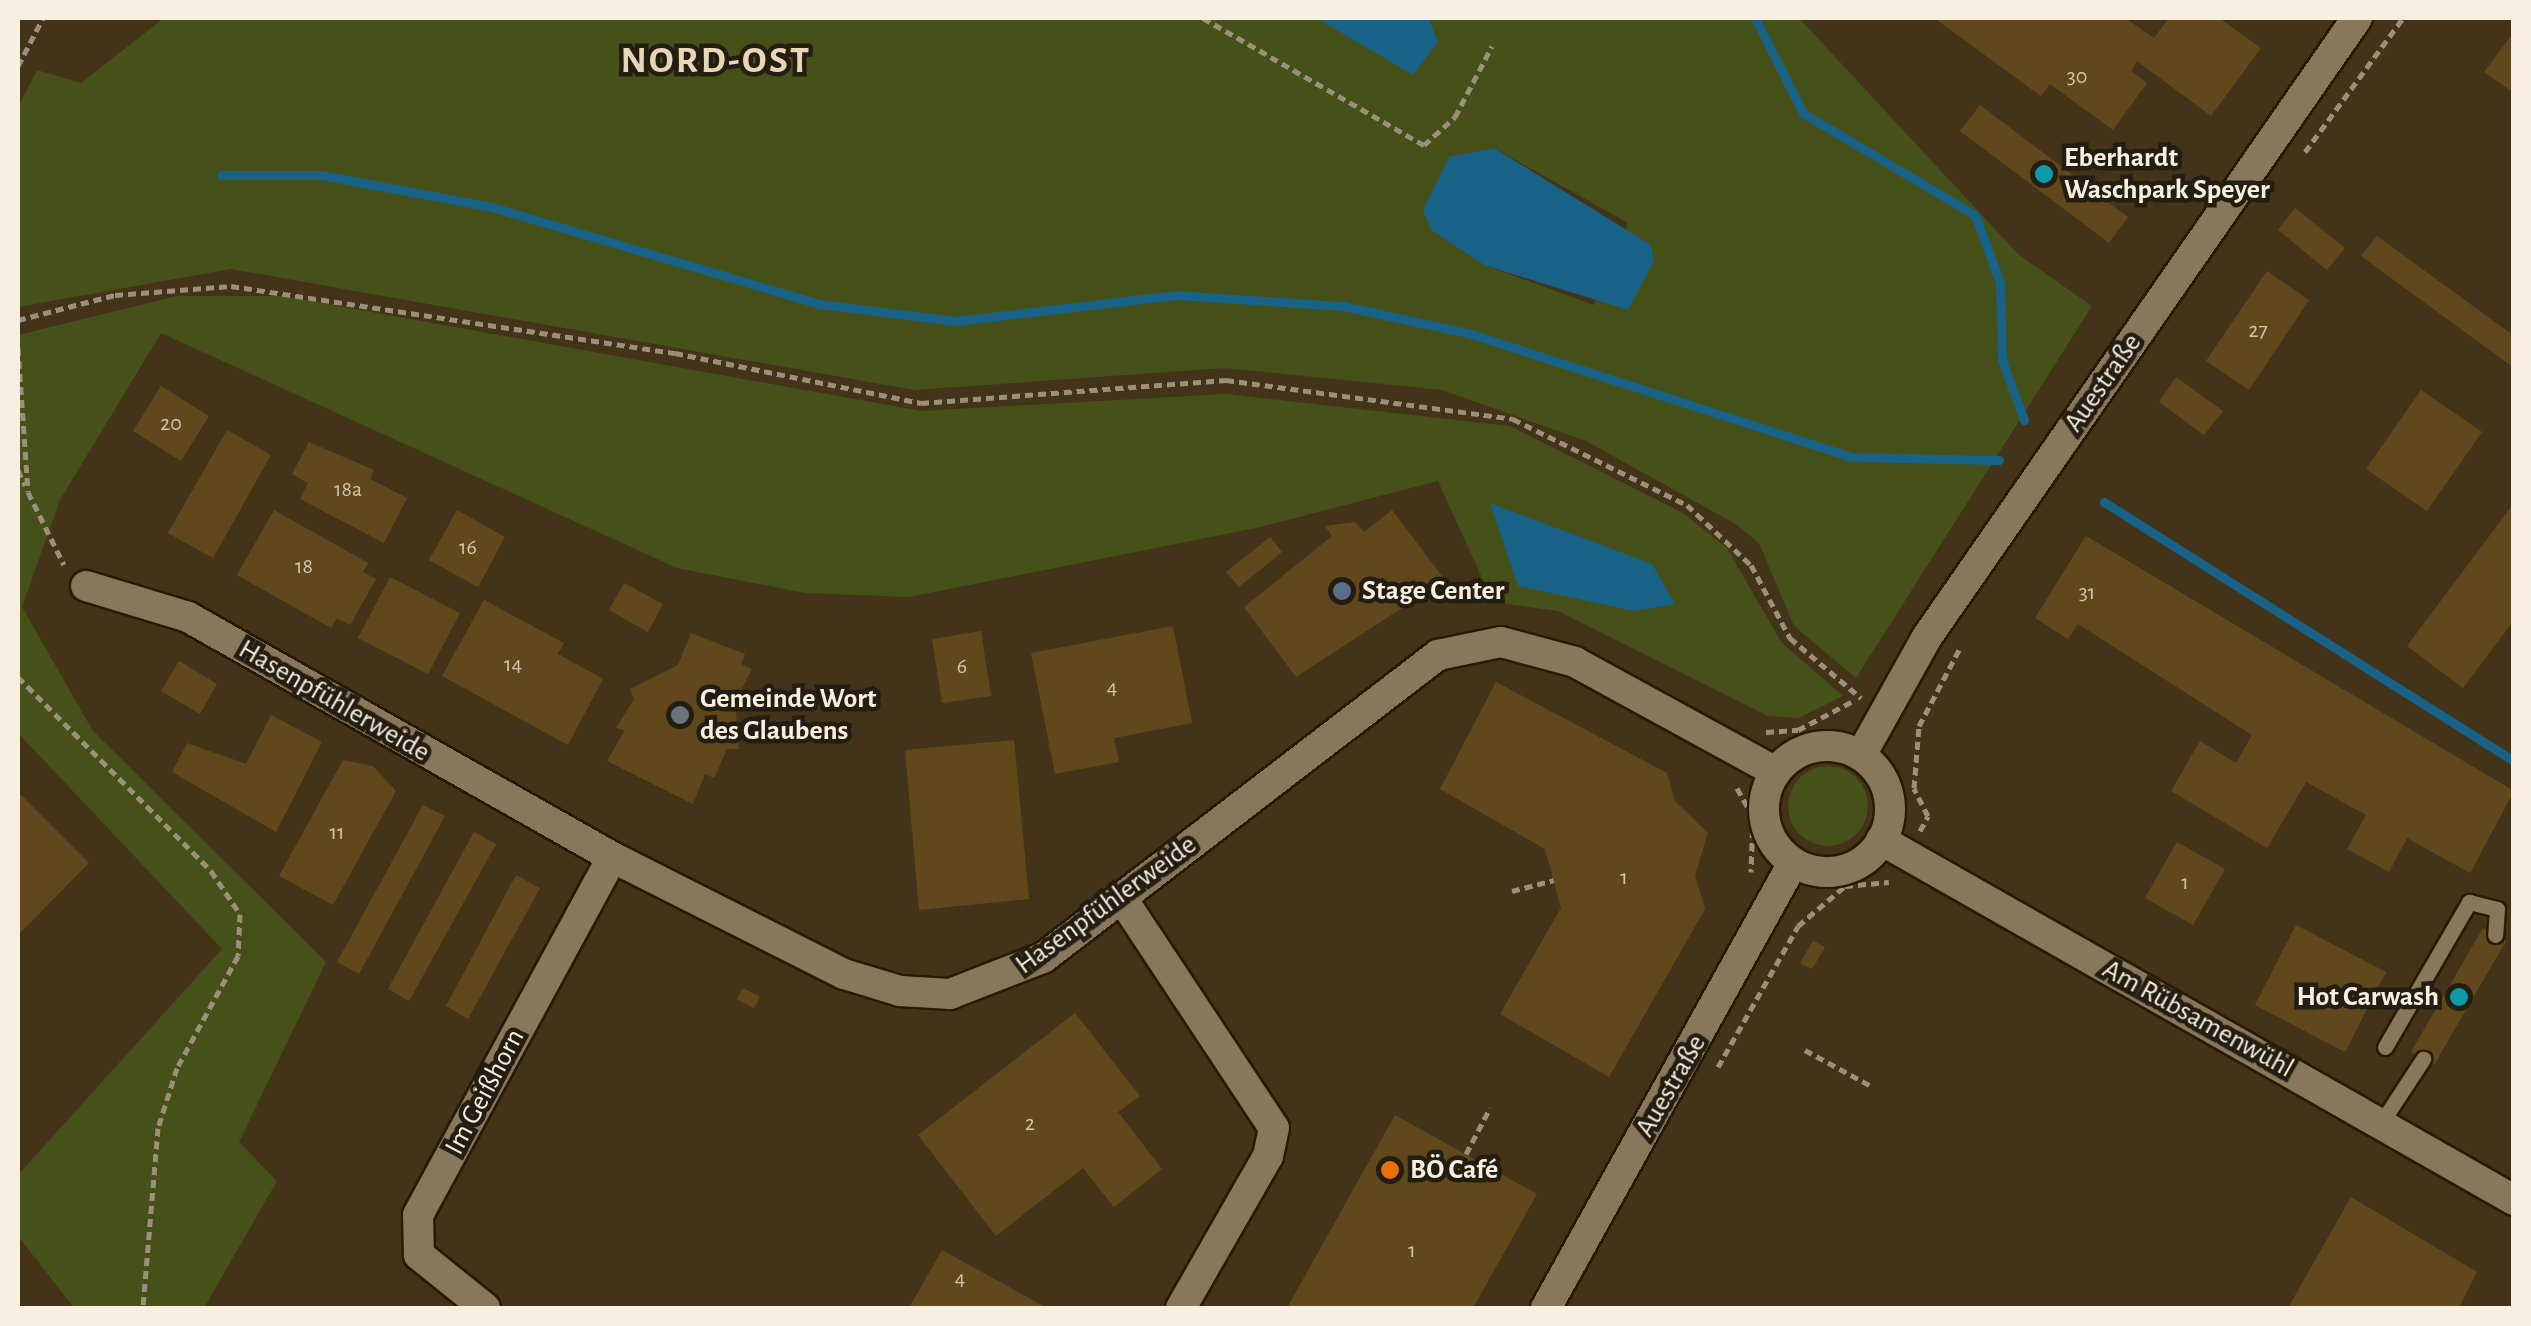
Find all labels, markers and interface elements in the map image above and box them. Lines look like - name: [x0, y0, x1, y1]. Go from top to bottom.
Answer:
- district label: NORD-OST: [620, 39, 812, 85]
- house number: 30: [2067, 64, 2087, 90]
- place label: Eberhardt Waschpark Speyer: [2064, 141, 2270, 207]
- marker: Eberhardt Waschpark Speyer: [2033, 163, 2055, 185]
- house number: 27: [2248, 318, 2268, 344]
- street label: Auestraße: [2057, 327, 2149, 439]
- house number: 20: [160, 411, 182, 437]
- house number: 18a: [334, 477, 362, 503]
- house number: 16: [459, 535, 477, 561]
- house number: 18: [295, 554, 313, 580]
- place label: Stage Center: [1362, 574, 1504, 608]
- marker: Stage Center: [1331, 580, 1353, 602]
- house number: 31: [2079, 580, 2095, 606]
- street label: Hasenpfühlerweide: [232, 633, 436, 769]
- house number: 14: [504, 652, 522, 678]
- house number: 6: [957, 654, 967, 680]
- house number: 4: [1107, 675, 1117, 701]
- place label: Gemeinde Wort des Glaubens: [700, 682, 877, 748]
- marker: Gemeinde Wort des Glaubens: [669, 704, 691, 726]
- house number: 11: [329, 820, 345, 846]
- street label: Hasenpfühlerweide: [1009, 828, 1203, 982]
- house number: 1: [1620, 865, 1628, 891]
- house number: 1: [2181, 870, 2189, 896]
- street label: Am Rübsamenwühl: [2097, 953, 2299, 1085]
- place label: Hot Carwash: [2297, 980, 2439, 1014]
- marker: Hot Carwash: [2448, 986, 2470, 1008]
- street label: Im Geißhorn: [438, 1023, 532, 1161]
- street label: Auestraße: [1628, 1029, 1714, 1143]
- house number: 2: [1025, 1111, 1035, 1137]
- place label: BÖ Café: [1410, 1153, 1498, 1187]
- marker: BÖ Café: [1379, 1159, 1401, 1181]
- house number: 1: [1408, 1238, 1416, 1264]
- house number: 4: [955, 1266, 965, 1292]

